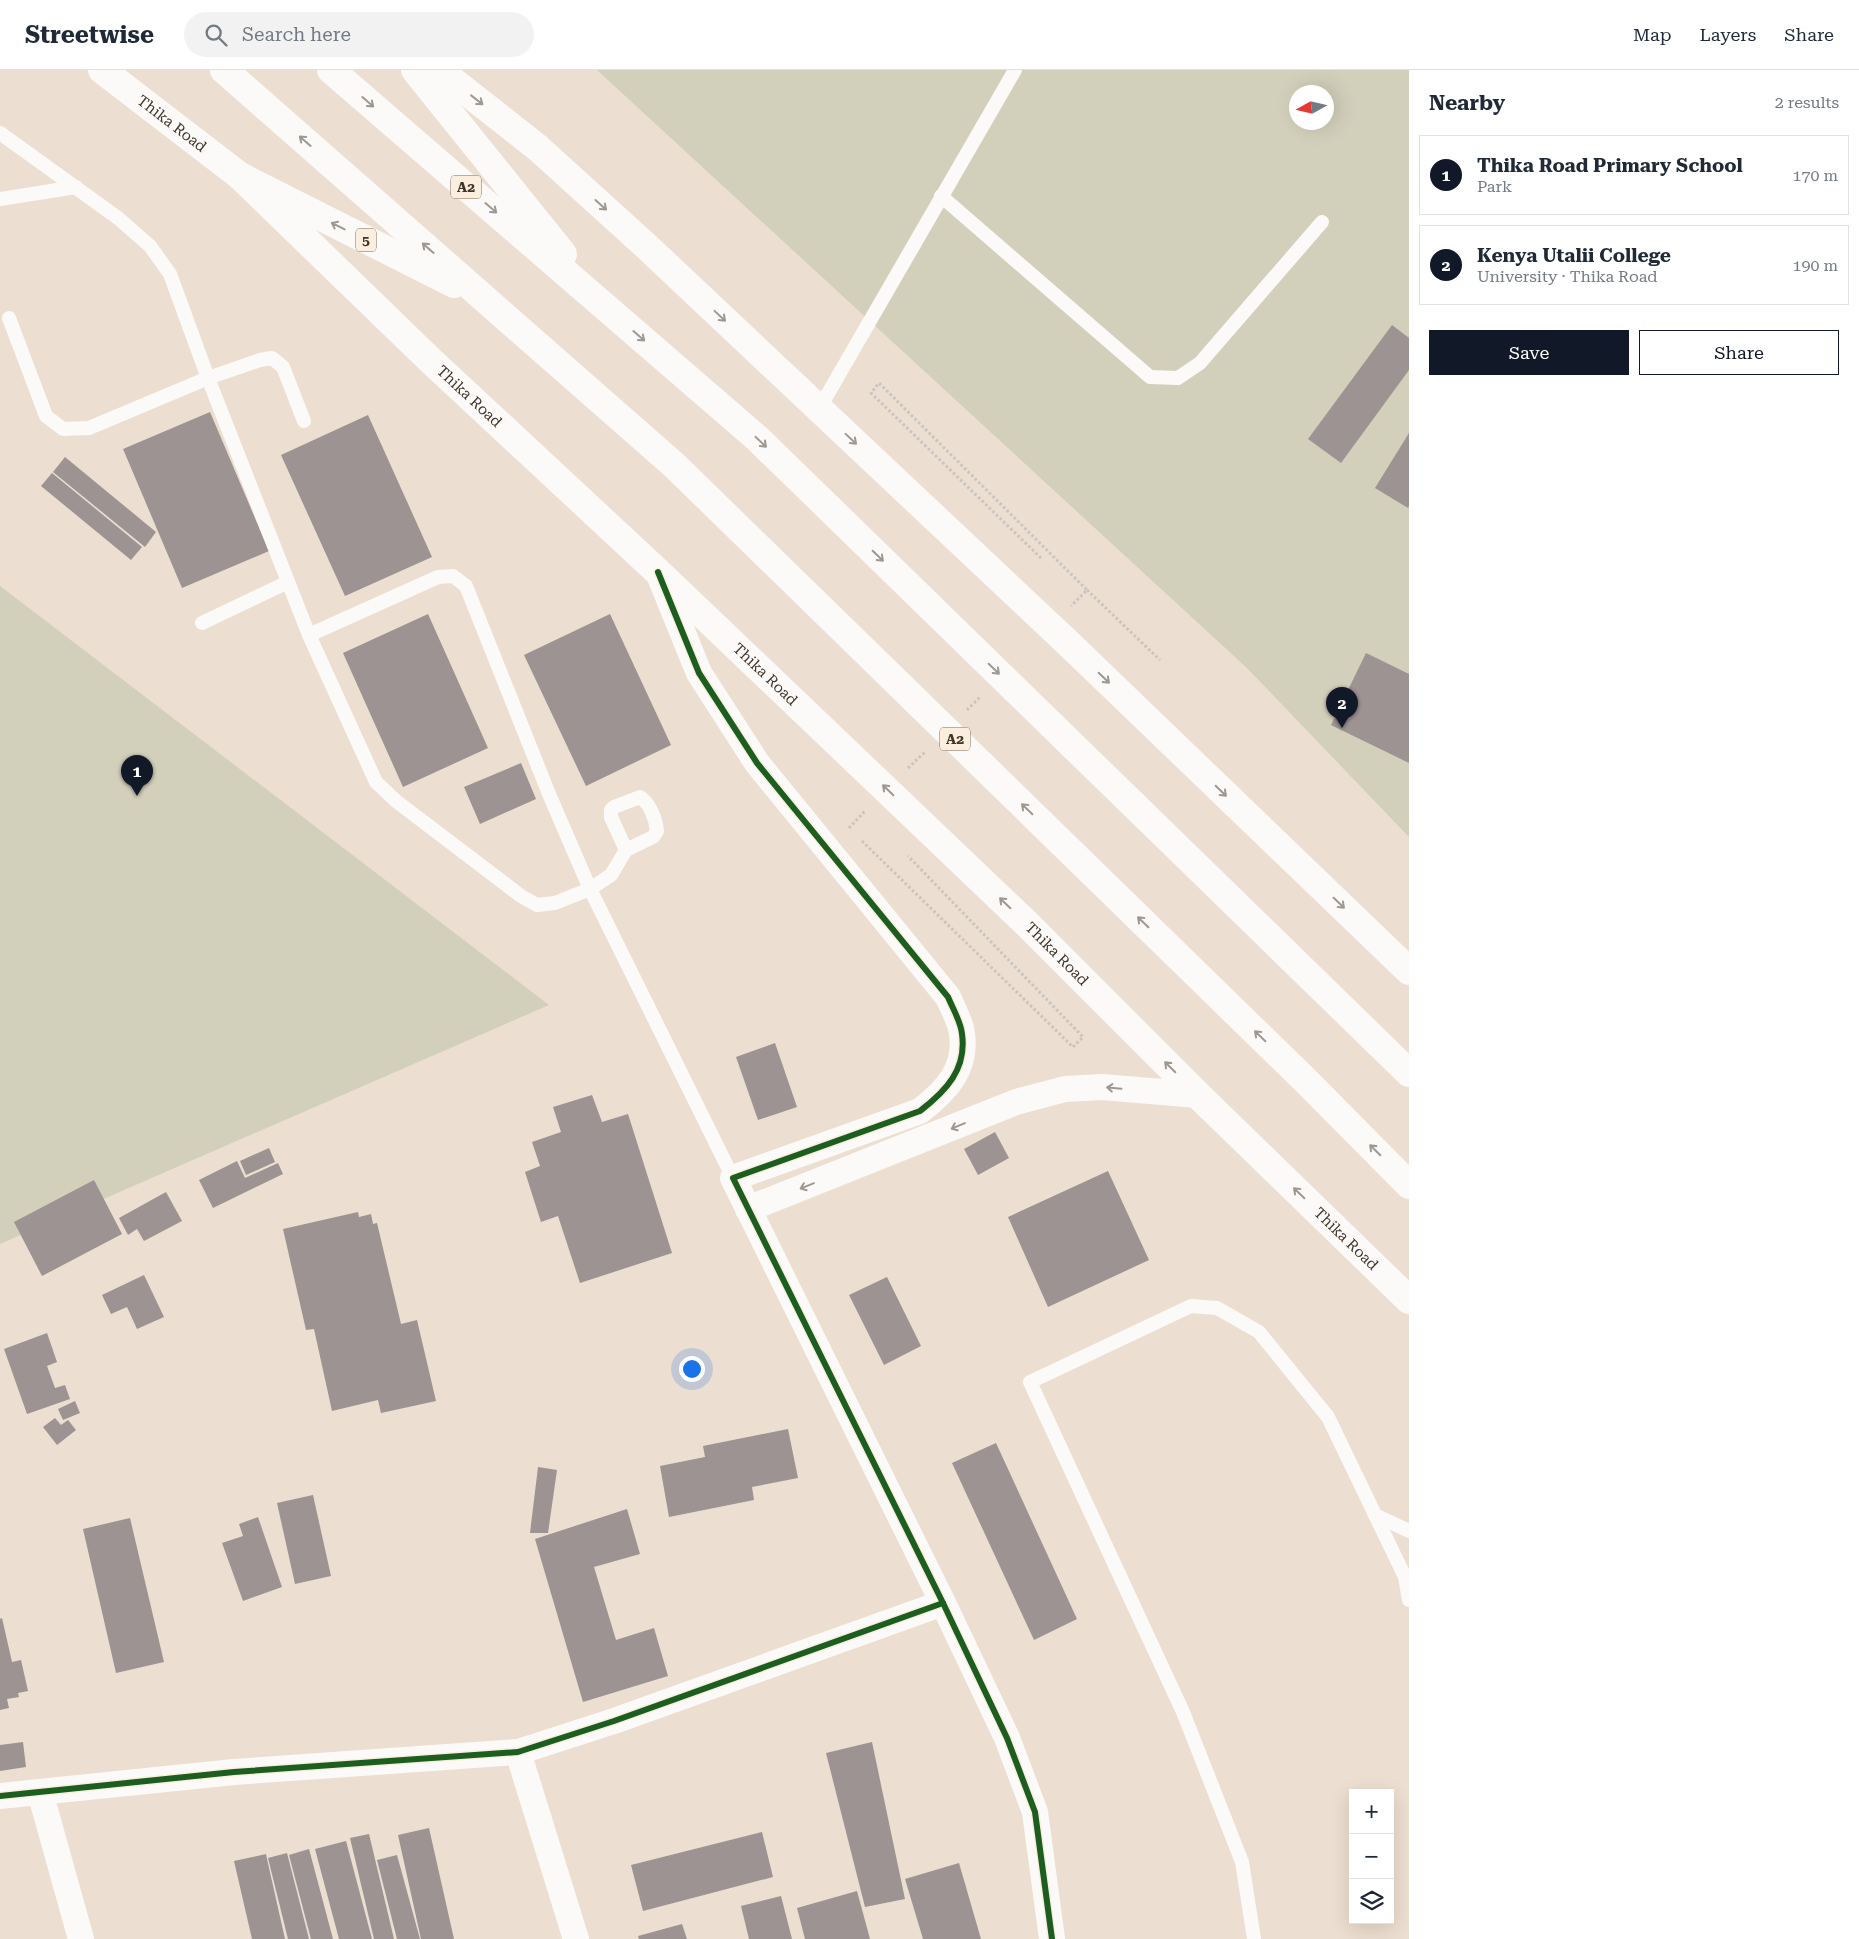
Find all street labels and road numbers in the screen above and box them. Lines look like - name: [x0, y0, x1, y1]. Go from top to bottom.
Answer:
- street label: Thika Road: [134, 91, 210, 156]
- road number: A2: [451, 175, 481, 198]
- road number: 5: [356, 228, 376, 252]
- street label: Thika Road: [433, 362, 506, 431]
- street label: Thika Road: [729, 639, 802, 709]
- road number: A2: [940, 728, 970, 751]
- street label: Thika Road: [1021, 918, 1093, 990]
- street label: Thika Road: [1310, 1204, 1382, 1274]

